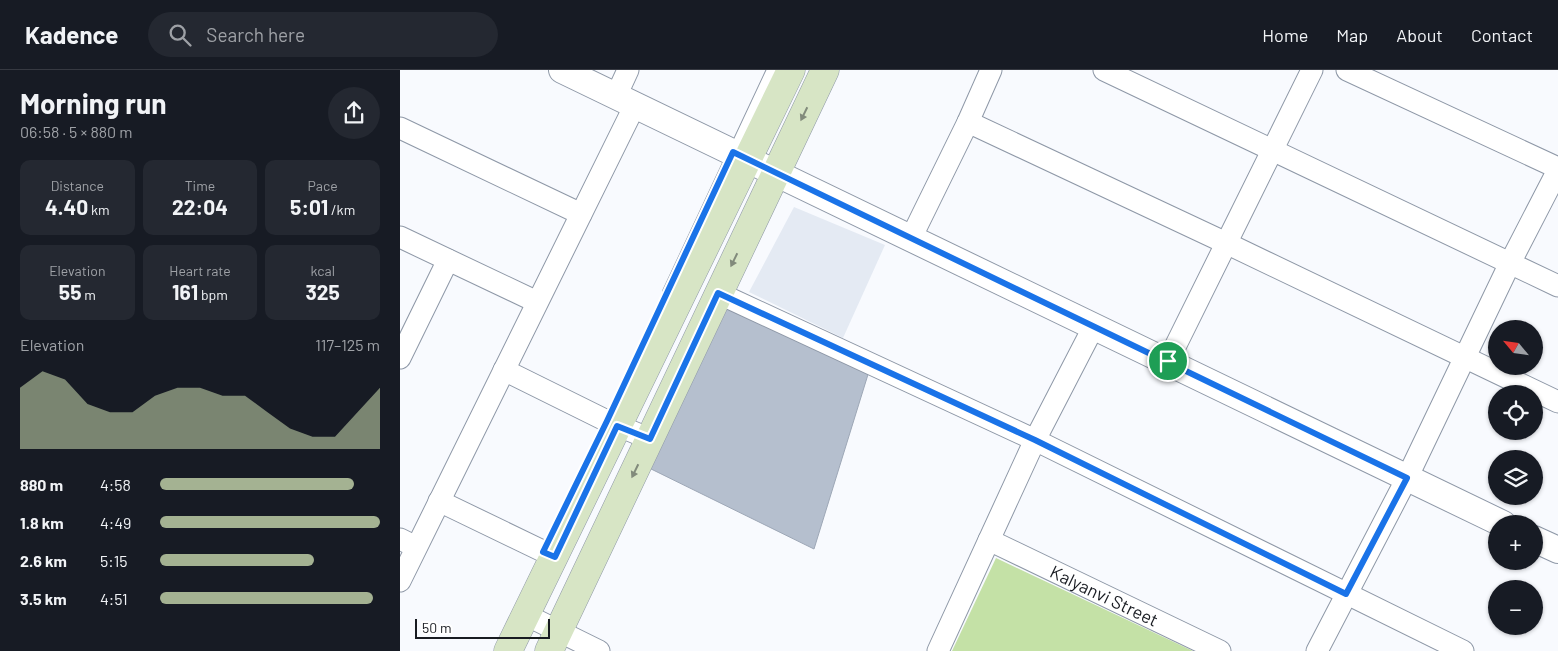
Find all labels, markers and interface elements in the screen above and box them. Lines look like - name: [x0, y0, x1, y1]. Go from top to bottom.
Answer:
- search box: [148, 12, 498, 57]
- text: Kadence: [25, 20, 118, 49]
- icon: search: [166, 21, 194, 49]
- text: Search here: [206, 23, 305, 46]
- text: Home: [1262, 24, 1308, 46]
- text: Map: [1336, 24, 1368, 46]
- text: About: [1396, 24, 1443, 46]
- text: Contact: [1471, 24, 1533, 46]
- text: Morning run: [20, 86, 167, 120]
- button: share: [328, 87, 380, 139]
- one-way arrow: [800, 107, 808, 121]
- text: 06:58 · 5 × 880 m: [20, 122, 133, 141]
- text: Distance: [51, 177, 104, 194]
- text: Time: [185, 177, 215, 194]
- text: Pace: [308, 177, 338, 194]
- text: 4.40: [45, 194, 88, 219]
- text: 22:04: [172, 194, 228, 219]
- text: 5:01: [290, 194, 328, 219]
- text: km: [88, 201, 110, 218]
- text: /km: [328, 201, 355, 218]
- one-way arrow: [730, 253, 738, 267]
- text: Elevation: [49, 262, 106, 279]
- text: Heart rate: [169, 262, 231, 279]
- text: kcal: [310, 262, 335, 279]
- text: 55: [59, 279, 81, 304]
- text: 161: [172, 279, 198, 304]
- text: 325: [305, 279, 340, 304]
- text: m: [81, 286, 96, 303]
- text: bpm: [198, 286, 228, 303]
- north arrow: [1488, 320, 1542, 375]
- map controls: [1488, 320, 1543, 635]
- text: Elevation: [20, 335, 84, 354]
- text: 117–125 m: [315, 335, 380, 354]
- pin: [1147, 340, 1189, 382]
- icon: arrive: [1154, 347, 1182, 375]
- button: locate: [1488, 385, 1543, 440]
- button: layers: [1488, 450, 1543, 505]
- one-way arrow: [631, 464, 639, 478]
- text: 880 m: [20, 475, 63, 494]
- text: 4:58: [100, 475, 131, 494]
- text: 1.8 km: [20, 513, 64, 532]
- text: 4:49: [100, 513, 131, 532]
- button: +: [1488, 515, 1543, 570]
- text: 2.6 km: [20, 551, 67, 570]
- text: 5:15: [100, 551, 127, 570]
- street label: Kalyanvi Street: [1047, 560, 1162, 631]
- button: −: [1488, 580, 1543, 635]
- text: 3.5 km: [20, 589, 67, 608]
- text: 4:51: [100, 589, 128, 608]
- scale bar: [415, 616, 550, 639]
- text: 50 m: [422, 619, 451, 636]

